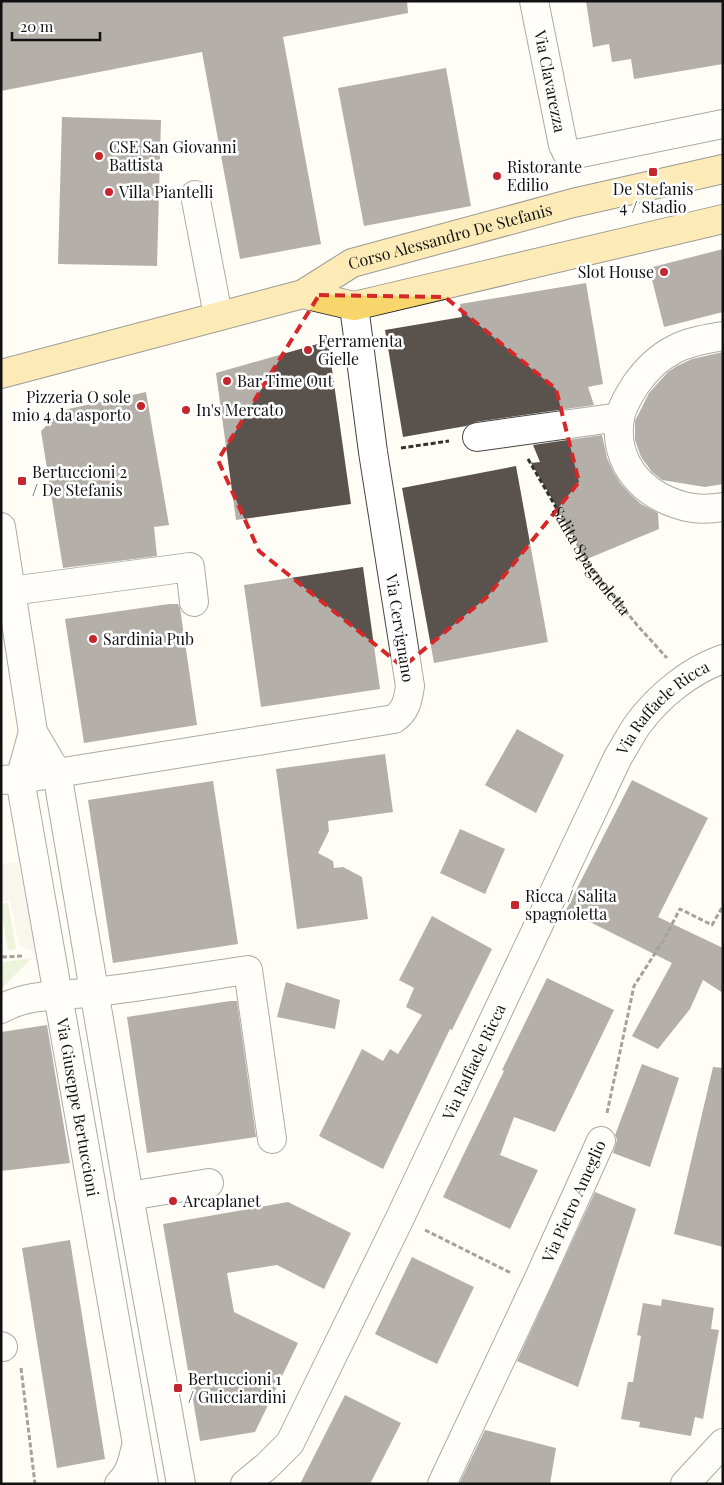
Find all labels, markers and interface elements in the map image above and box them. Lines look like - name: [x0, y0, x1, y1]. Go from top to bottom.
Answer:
- scale bar: [12, 10, 100, 42]
- text: 20 m: [20, 16, 54, 36]
- street label: Via Clavarezza: [530, 28, 571, 134]
- place label: CSE San Giovanni Battista: [109, 136, 237, 175]
- marker: CSE San Giovanni Battista: [93, 150, 105, 162]
- place label: Ristorante Edilio: [507, 156, 582, 195]
- marker: De Stefanis 4 / Stadio: [647, 166, 659, 178]
- marker: Ristorante Edilio: [491, 170, 503, 182]
- place label: De Stefanis 4 / Stadio: [613, 178, 693, 217]
- place label: Villa Piantelli: [118, 181, 214, 202]
- marker: Villa Piantelli: [103, 186, 115, 198]
- street label: Corso Alessandro De Stefanis: [346, 198, 554, 274]
- place label: Slot House: [578, 261, 654, 282]
- marker: Slot House: [658, 266, 670, 278]
- place label: Ferramenta Gielle: [318, 330, 403, 369]
- marker: Ferramenta Gielle: [302, 344, 314, 356]
- place label: Bar Time Out: [237, 370, 333, 391]
- marker: Bar Time Out: [221, 375, 233, 387]
- place label: Pizzeria O sole mio 4 da asporto: [12, 386, 131, 425]
- place label: In's Mercato: [196, 399, 284, 420]
- marker: Pizzeria O sole mio 4 da asporto: [135, 400, 147, 412]
- marker: In's Mercato: [180, 404, 192, 416]
- place label: Bertuccioni 2 / De Stefanis: [32, 461, 127, 500]
- marker: Bertuccioni 2 / De Stefanis: [16, 475, 28, 487]
- street label: Salita Spagnoletta: [548, 502, 636, 619]
- street label: Via Cervignano: [381, 571, 419, 684]
- place label: Sardinia Pub: [103, 628, 194, 649]
- marker: Sardinia Pub: [87, 633, 99, 645]
- street label: Via Raffaele Ricca: [610, 655, 712, 759]
- place label: Ricca / Salita spagnoletta: [525, 885, 617, 924]
- marker: Ricca / Salita spagnoletta: [509, 899, 521, 911]
- street label: Via Raffaele Ricca: [436, 1000, 510, 1124]
- street label: Via Giuseppe Bertuccioni: [52, 1015, 104, 1198]
- street label: Via Pietro Ameglio: [536, 1136, 610, 1266]
- place label: Arcaplanet: [182, 1190, 261, 1211]
- marker: Arcaplanet: [167, 1195, 179, 1207]
- place label: Bertuccioni 1 / Guicciardini: [188, 1368, 287, 1407]
- marker: Bertuccioni 1 / Guicciardini: [172, 1382, 184, 1394]

